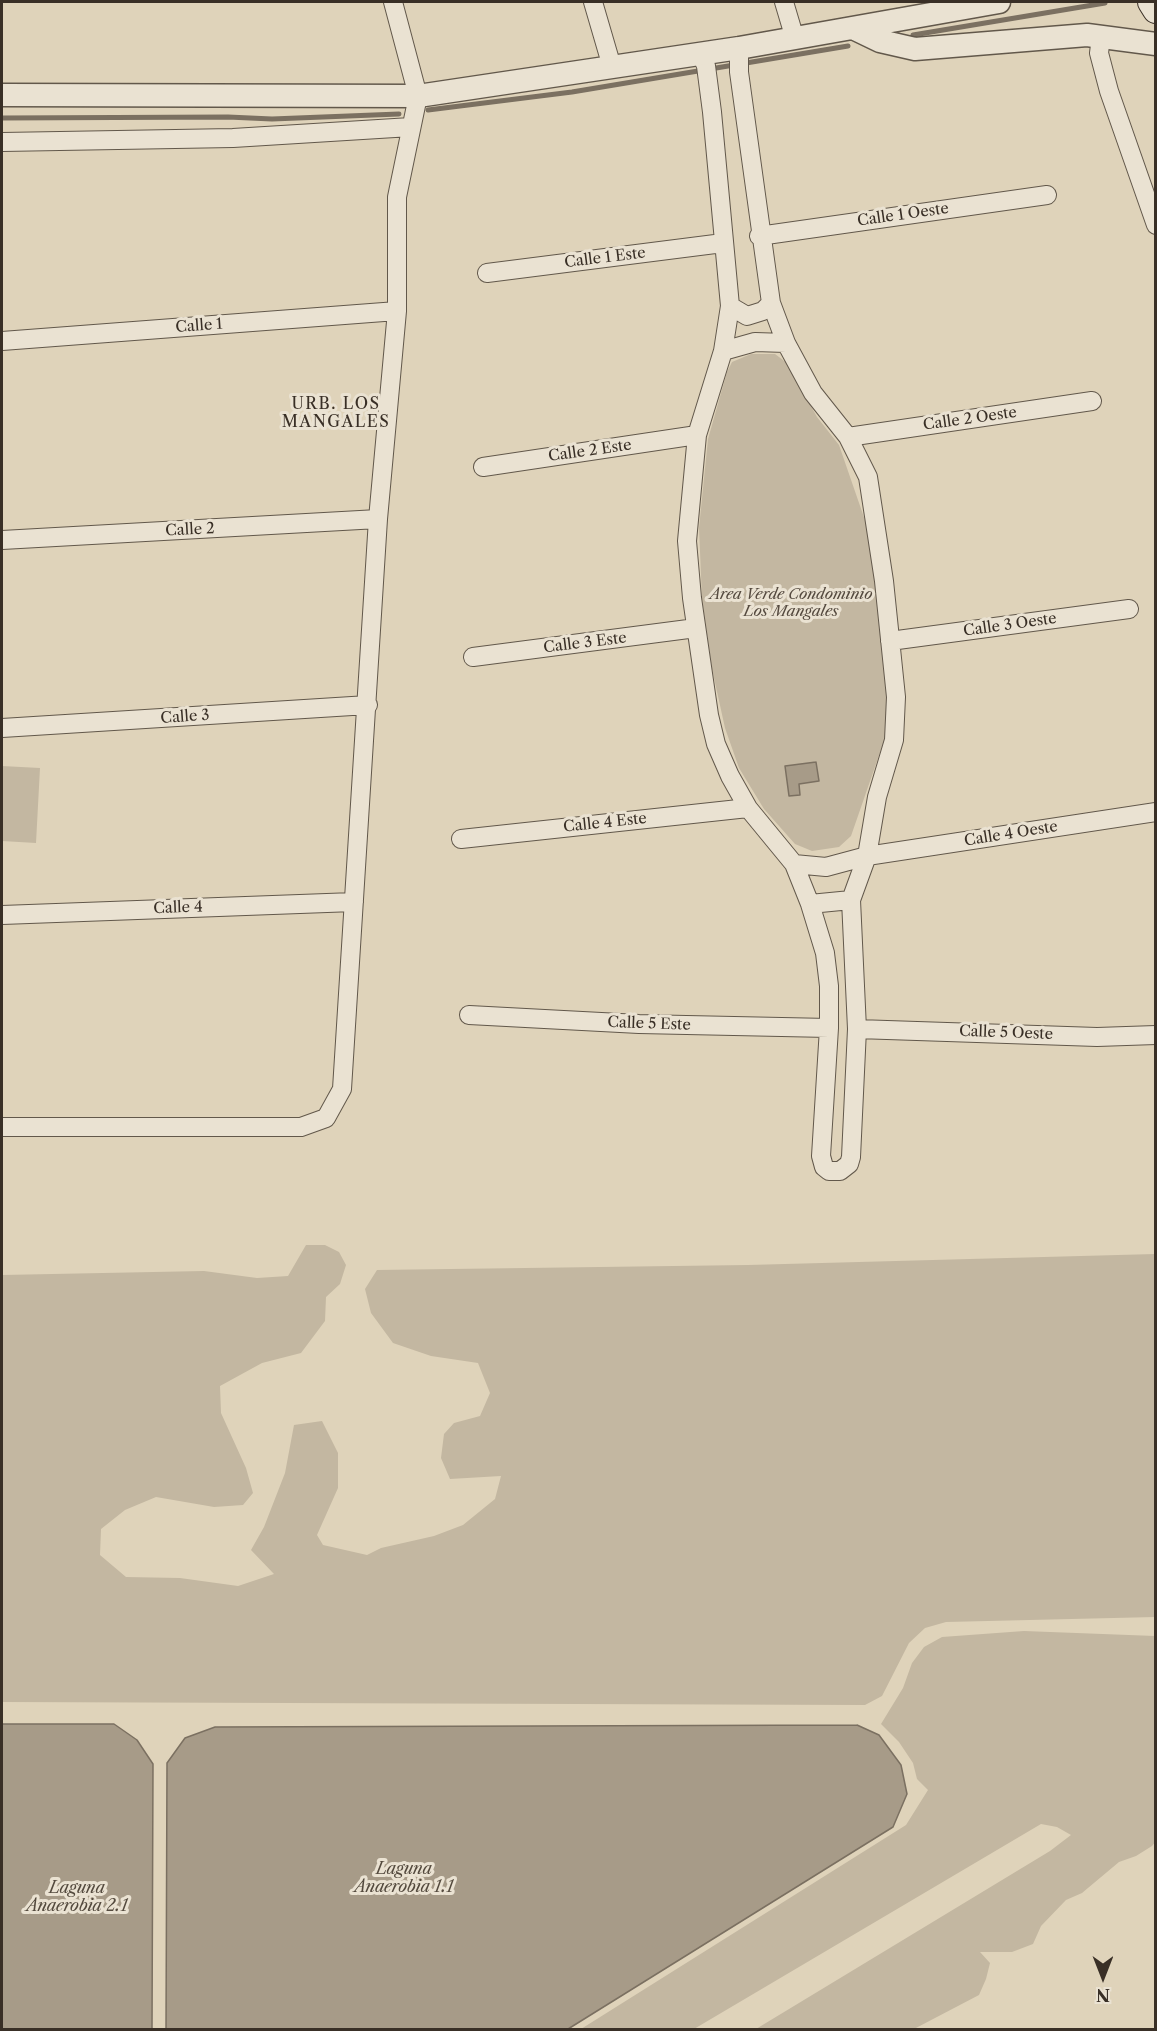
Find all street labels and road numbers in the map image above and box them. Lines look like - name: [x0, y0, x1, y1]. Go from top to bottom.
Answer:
- street label: Calle 1 Oeste: [856, 200, 950, 230]
- street label: Calle 1 Este: [563, 244, 647, 272]
- street label: Calle 1: [175, 315, 223, 337]
- street label: Calle 2 Oeste: [922, 404, 1018, 434]
- street label: Calle 2 Este: [547, 436, 633, 466]
- street label: Calle 2: [165, 520, 215, 540]
- street label: Calle 3 Oeste: [962, 610, 1058, 640]
- street label: Calle 3 Este: [542, 629, 628, 657]
- street label: Calle 3: [160, 706, 210, 728]
- street label: Calle 4 Este: [562, 810, 648, 836]
- street label: Calle 4 Oeste: [963, 818, 1059, 850]
- street label: Calle 4: [153, 898, 203, 918]
- street label: Calle 5 Este: [607, 1014, 691, 1034]
- street label: Calle 5 Oeste: [959, 1022, 1053, 1044]

